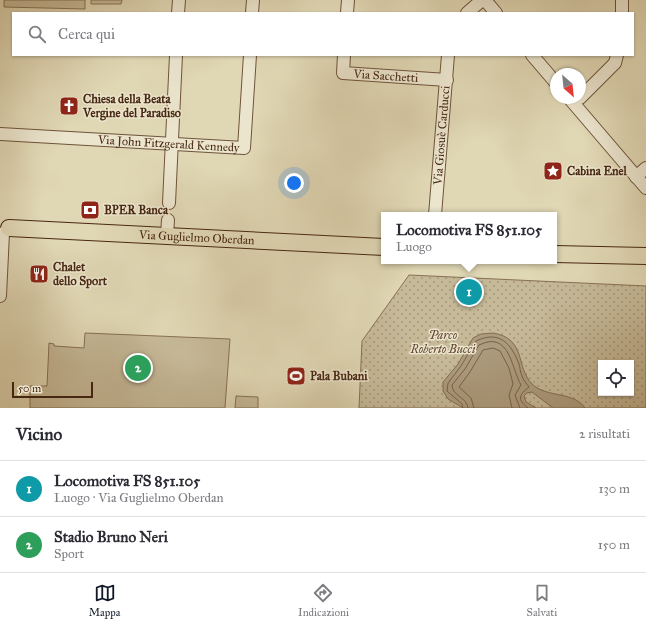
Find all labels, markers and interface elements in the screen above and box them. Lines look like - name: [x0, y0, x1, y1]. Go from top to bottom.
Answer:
- search box: [12, 12, 634, 56]
- icon: search: [26, 23, 48, 45]
- text: Cerca qui: [58, 25, 115, 43]
- street label: Via Sacchetti: [352, 67, 419, 85]
- north arrow: [550, 68, 586, 104]
- street label: Via Giosuè Carducci: [430, 84, 453, 186]
- place label: Chiesa della Beata Vergine del Paradiso: [82, 92, 181, 121]
- church icon: Chiesa della Beata Vergine del Paradiso: [58, 95, 80, 117]
- street label: Via John Fitzgerald Kennedy: [97, 133, 240, 155]
- place icon: Cabina Enel: [542, 160, 564, 182]
- place label: Cabina Enel: [567, 164, 628, 178]
- your location: [284, 173, 304, 193]
- bank icon: BPER Banca: [79, 199, 101, 221]
- place label: BPER Banca: [104, 203, 169, 217]
- popup: [381, 212, 557, 264]
- text: Locomotiva FS 851.105: [396, 221, 542, 239]
- street label: Via Guglielmo Oberdan: [138, 228, 255, 247]
- text: Luogo: [396, 239, 432, 255]
- place label: Chalet dello Sport: [53, 260, 108, 289]
- restaurant icon: Chalet dello Sport: [28, 263, 50, 285]
- pin: 1: [456, 277, 482, 307]
- park label: Parco Roberto Bucci: [410, 328, 476, 356]
- pin: 2: [125, 353, 151, 383]
- map controls: [598, 360, 634, 396]
- button: locate: [598, 360, 634, 396]
- sports icon: Pala Bubani: [285, 365, 307, 387]
- place label: Pala Bubani: [310, 369, 368, 383]
- scale bar: [12, 380, 93, 399]
- text: 50 m: [18, 382, 41, 395]
- text: Vicino: [16, 424, 62, 445]
- text: 2 risultati: [579, 426, 630, 442]
- text: Locomotiva FS 851.105: [54, 472, 200, 490]
- text: 1: [26, 481, 32, 497]
- text: 130 m: [598, 481, 630, 497]
- text: Luogo · Via Guglielmo Oberdan: [54, 490, 224, 506]
- text: Stadio Bruno Neri: [54, 528, 168, 546]
- text: 2: [26, 537, 32, 553]
- text: 150 m: [598, 537, 630, 553]
- text: Sport: [54, 546, 84, 562]
- tab: Mappa: [89, 582, 120, 619]
- tab: Indicazioni: [298, 582, 349, 619]
- tab: Salvati: [527, 582, 557, 619]

